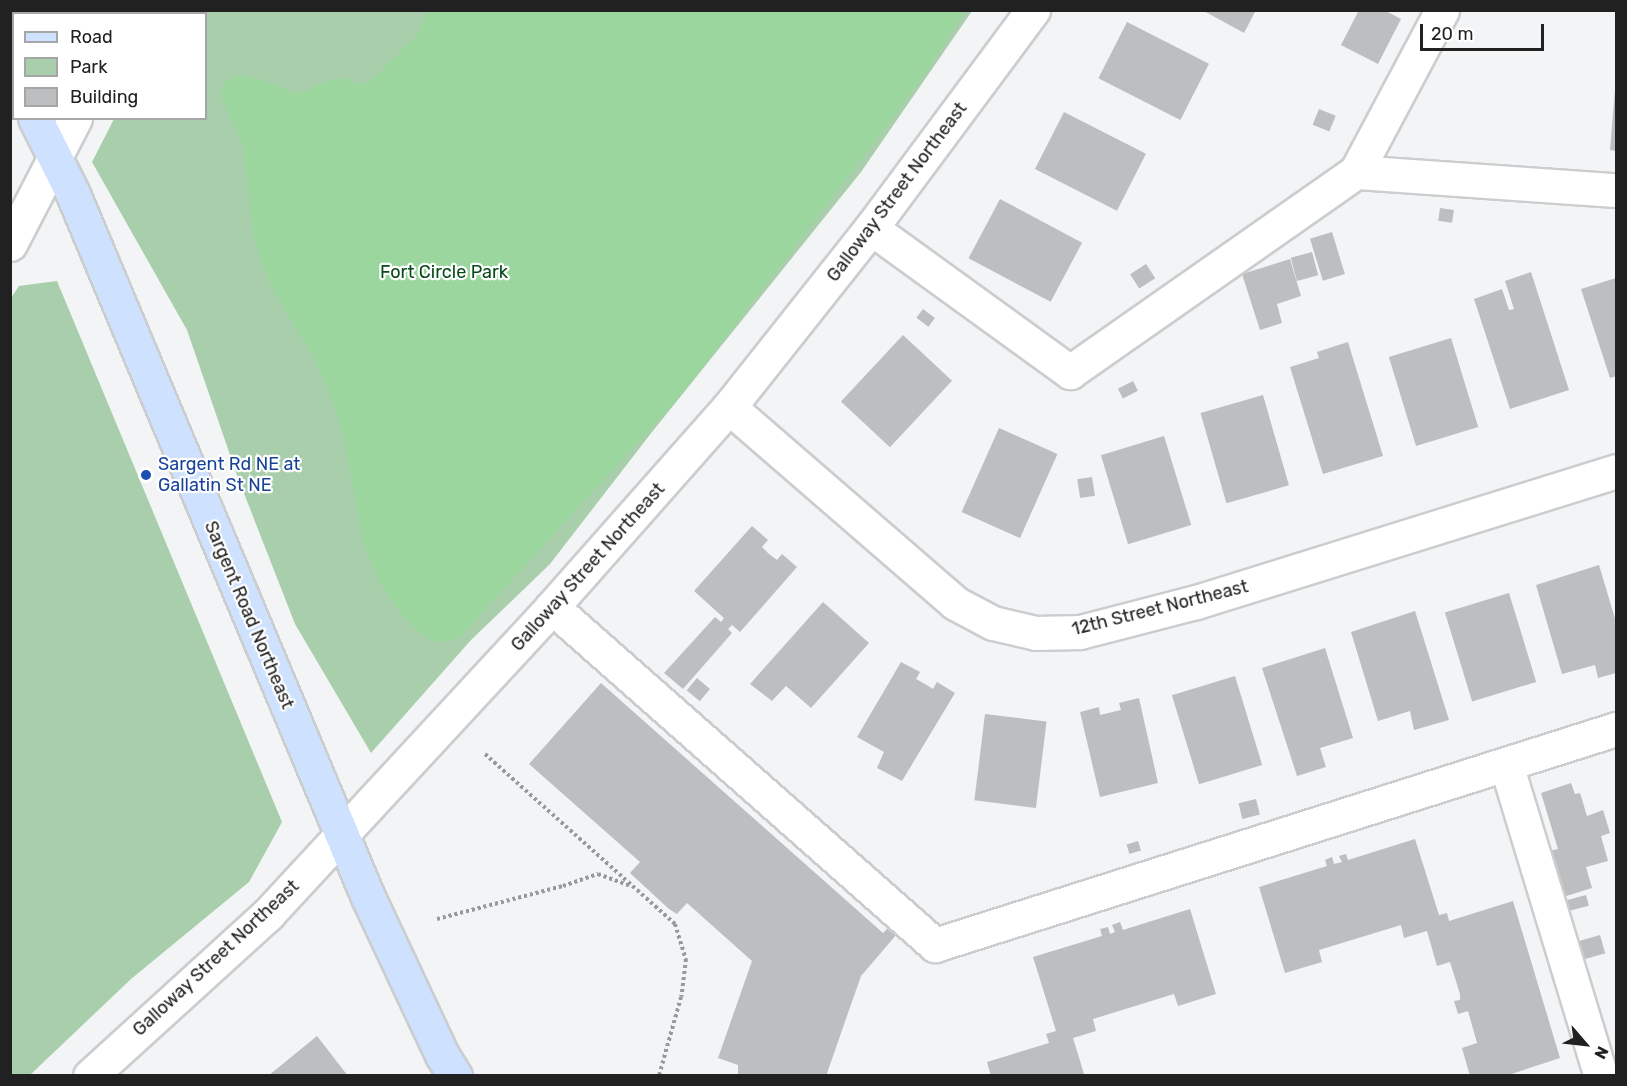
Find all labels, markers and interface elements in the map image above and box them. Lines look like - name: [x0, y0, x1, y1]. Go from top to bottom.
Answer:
- legend: [12, 12, 207, 120]
- scale bar: [1423, 12, 1548, 50]
- text: 20 m: [1431, 23, 1473, 45]
- text: Road: [70, 26, 113, 48]
- text: Park: [70, 56, 107, 78]
- text: Building: [70, 86, 138, 108]
- street label: Galloway Street Northeast: [822, 98, 972, 286]
- park label: Fort Circle Park: [380, 261, 508, 283]
- place label: Sargent Rd NE at Gallatin St NE: [158, 454, 300, 496]
- marker: Sargent Rd NE at Gallatin St NE: [139, 468, 153, 482]
- street label: Galloway Street Northeast: [506, 478, 670, 656]
- street label: Sargent Road Northeast: [200, 518, 298, 712]
- street label: 12th Street Northeast: [1070, 576, 1250, 640]
- street label: Galloway Street Northeast: [128, 875, 304, 1041]
- north arrow: [1555, 1014, 1615, 1074]
- text: N: [1590, 1043, 1612, 1062]

